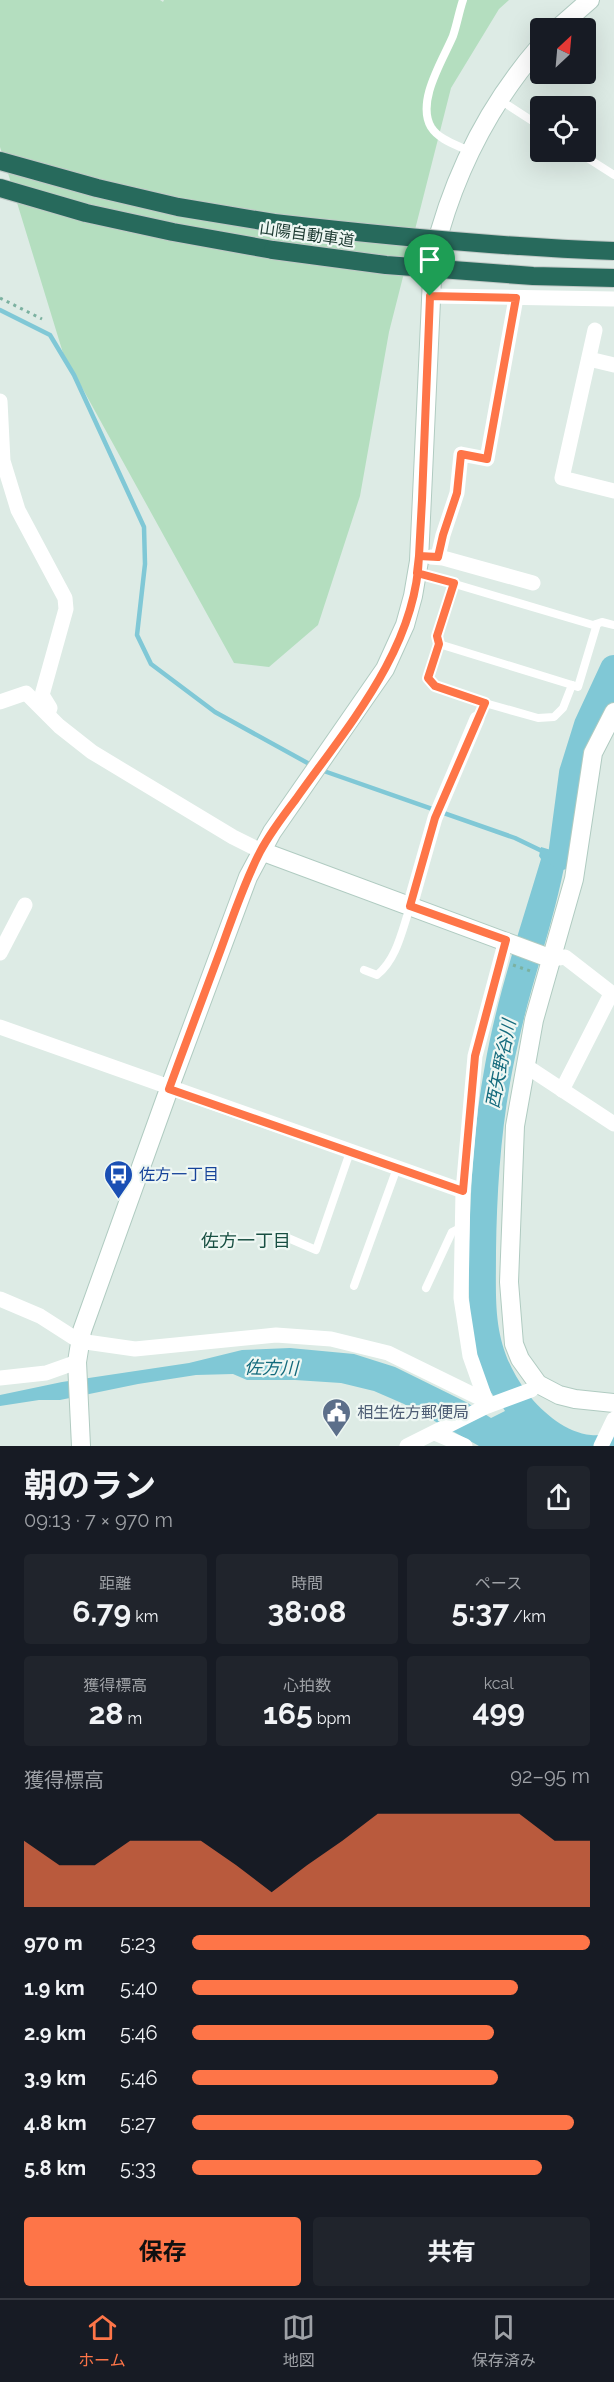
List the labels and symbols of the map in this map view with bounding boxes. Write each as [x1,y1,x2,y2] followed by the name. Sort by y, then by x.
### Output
[530,18,596,84] north arrow
[258,218,356,251] street label: 山陽自動車道
[404,234,455,296] pin
[482,1016,520,1110] water label: 西矢野谷川
[102,1158,134,1200] bus stop icon: 佐方一丁目
[139,1165,219,1184] place label: 佐方一丁目
[201,1230,291,1251] district label: 佐方一丁目
[244,1357,300,1379] water label: 佐方川
[320,1396,352,1438] public building icon: 相生佐方郵便局
[357,1403,469,1422] place label: 相生佐方郵便局

